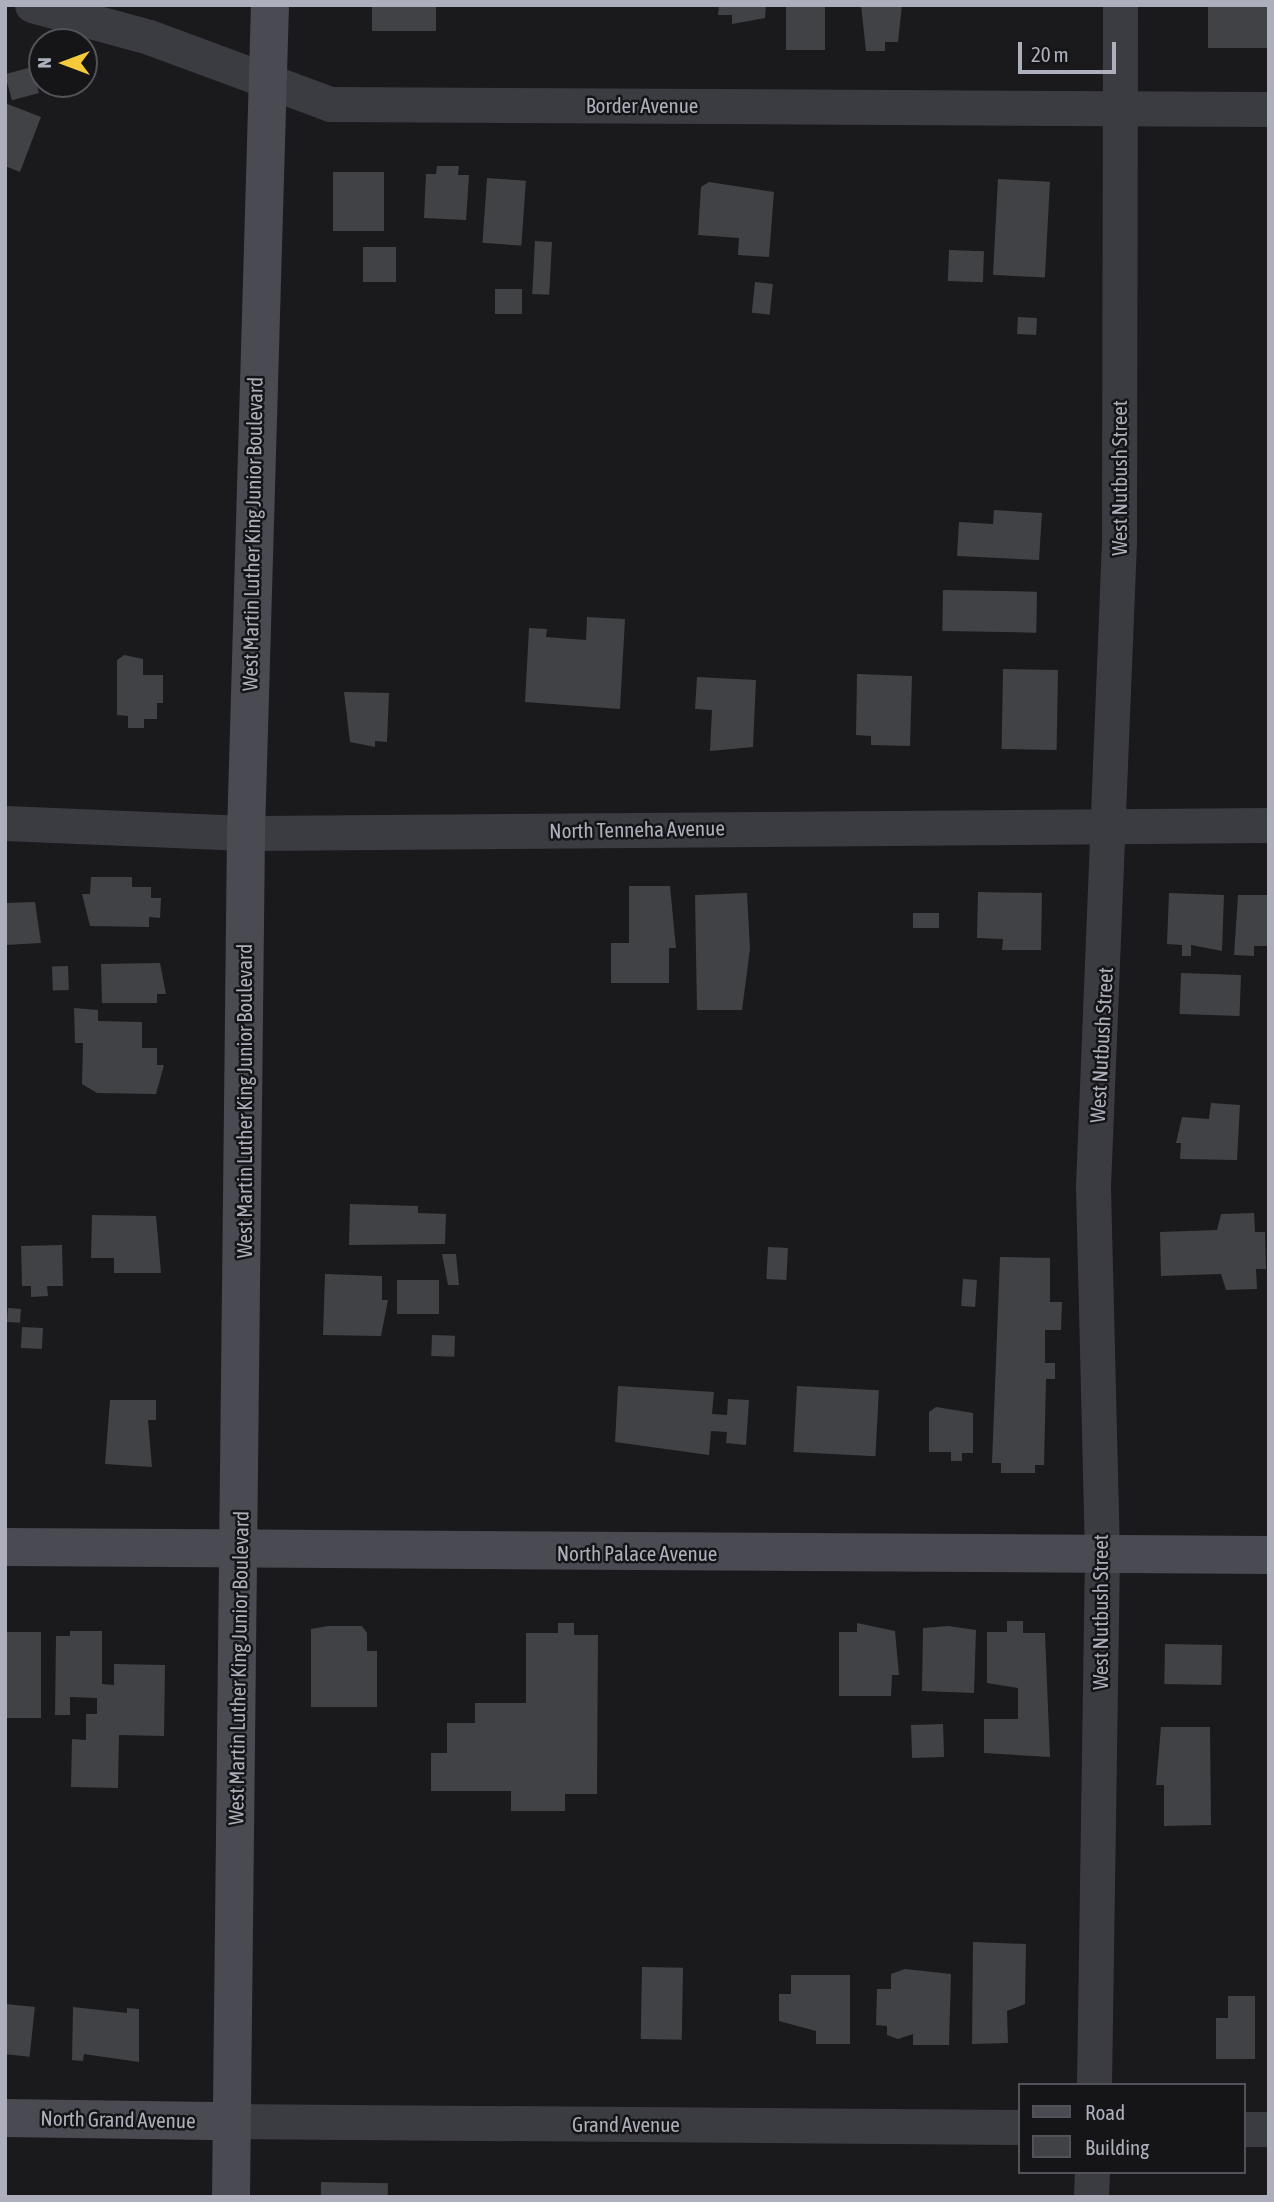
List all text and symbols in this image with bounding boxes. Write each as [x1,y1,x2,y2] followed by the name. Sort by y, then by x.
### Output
[28,28,98,98] north arrow
[1022,28,1120,72] scale bar
[1031,42,1069,66] text: 20 m
[33,57,55,69] text: N
[586,92,698,118] street label: Border Avenue
[237,377,267,691] street label: West Martin Luther King Junior Boulevard
[1106,400,1132,556] street label: West Nutbush Street
[549,815,725,843] street label: North Tenneha Avenue
[231,944,257,1258] street label: West Martin Luther King Junior Boulevard
[1084,967,1118,1123] street label: West Nutbush Street
[223,1511,253,1825] street label: West Martin Luther King Junior Boulevard
[1087,1534,1113,1690] street label: West Nutbush Street
[557,1540,717,1566] street label: North Palace Avenue
[1018,2083,1246,2174] legend
[1085,2100,1125,2124] text: Road
[40,2105,196,2133] street label: North Grand Avenue
[572,2111,680,2137] street label: Grand Avenue
[1085,2135,1149,2159] text: Building

